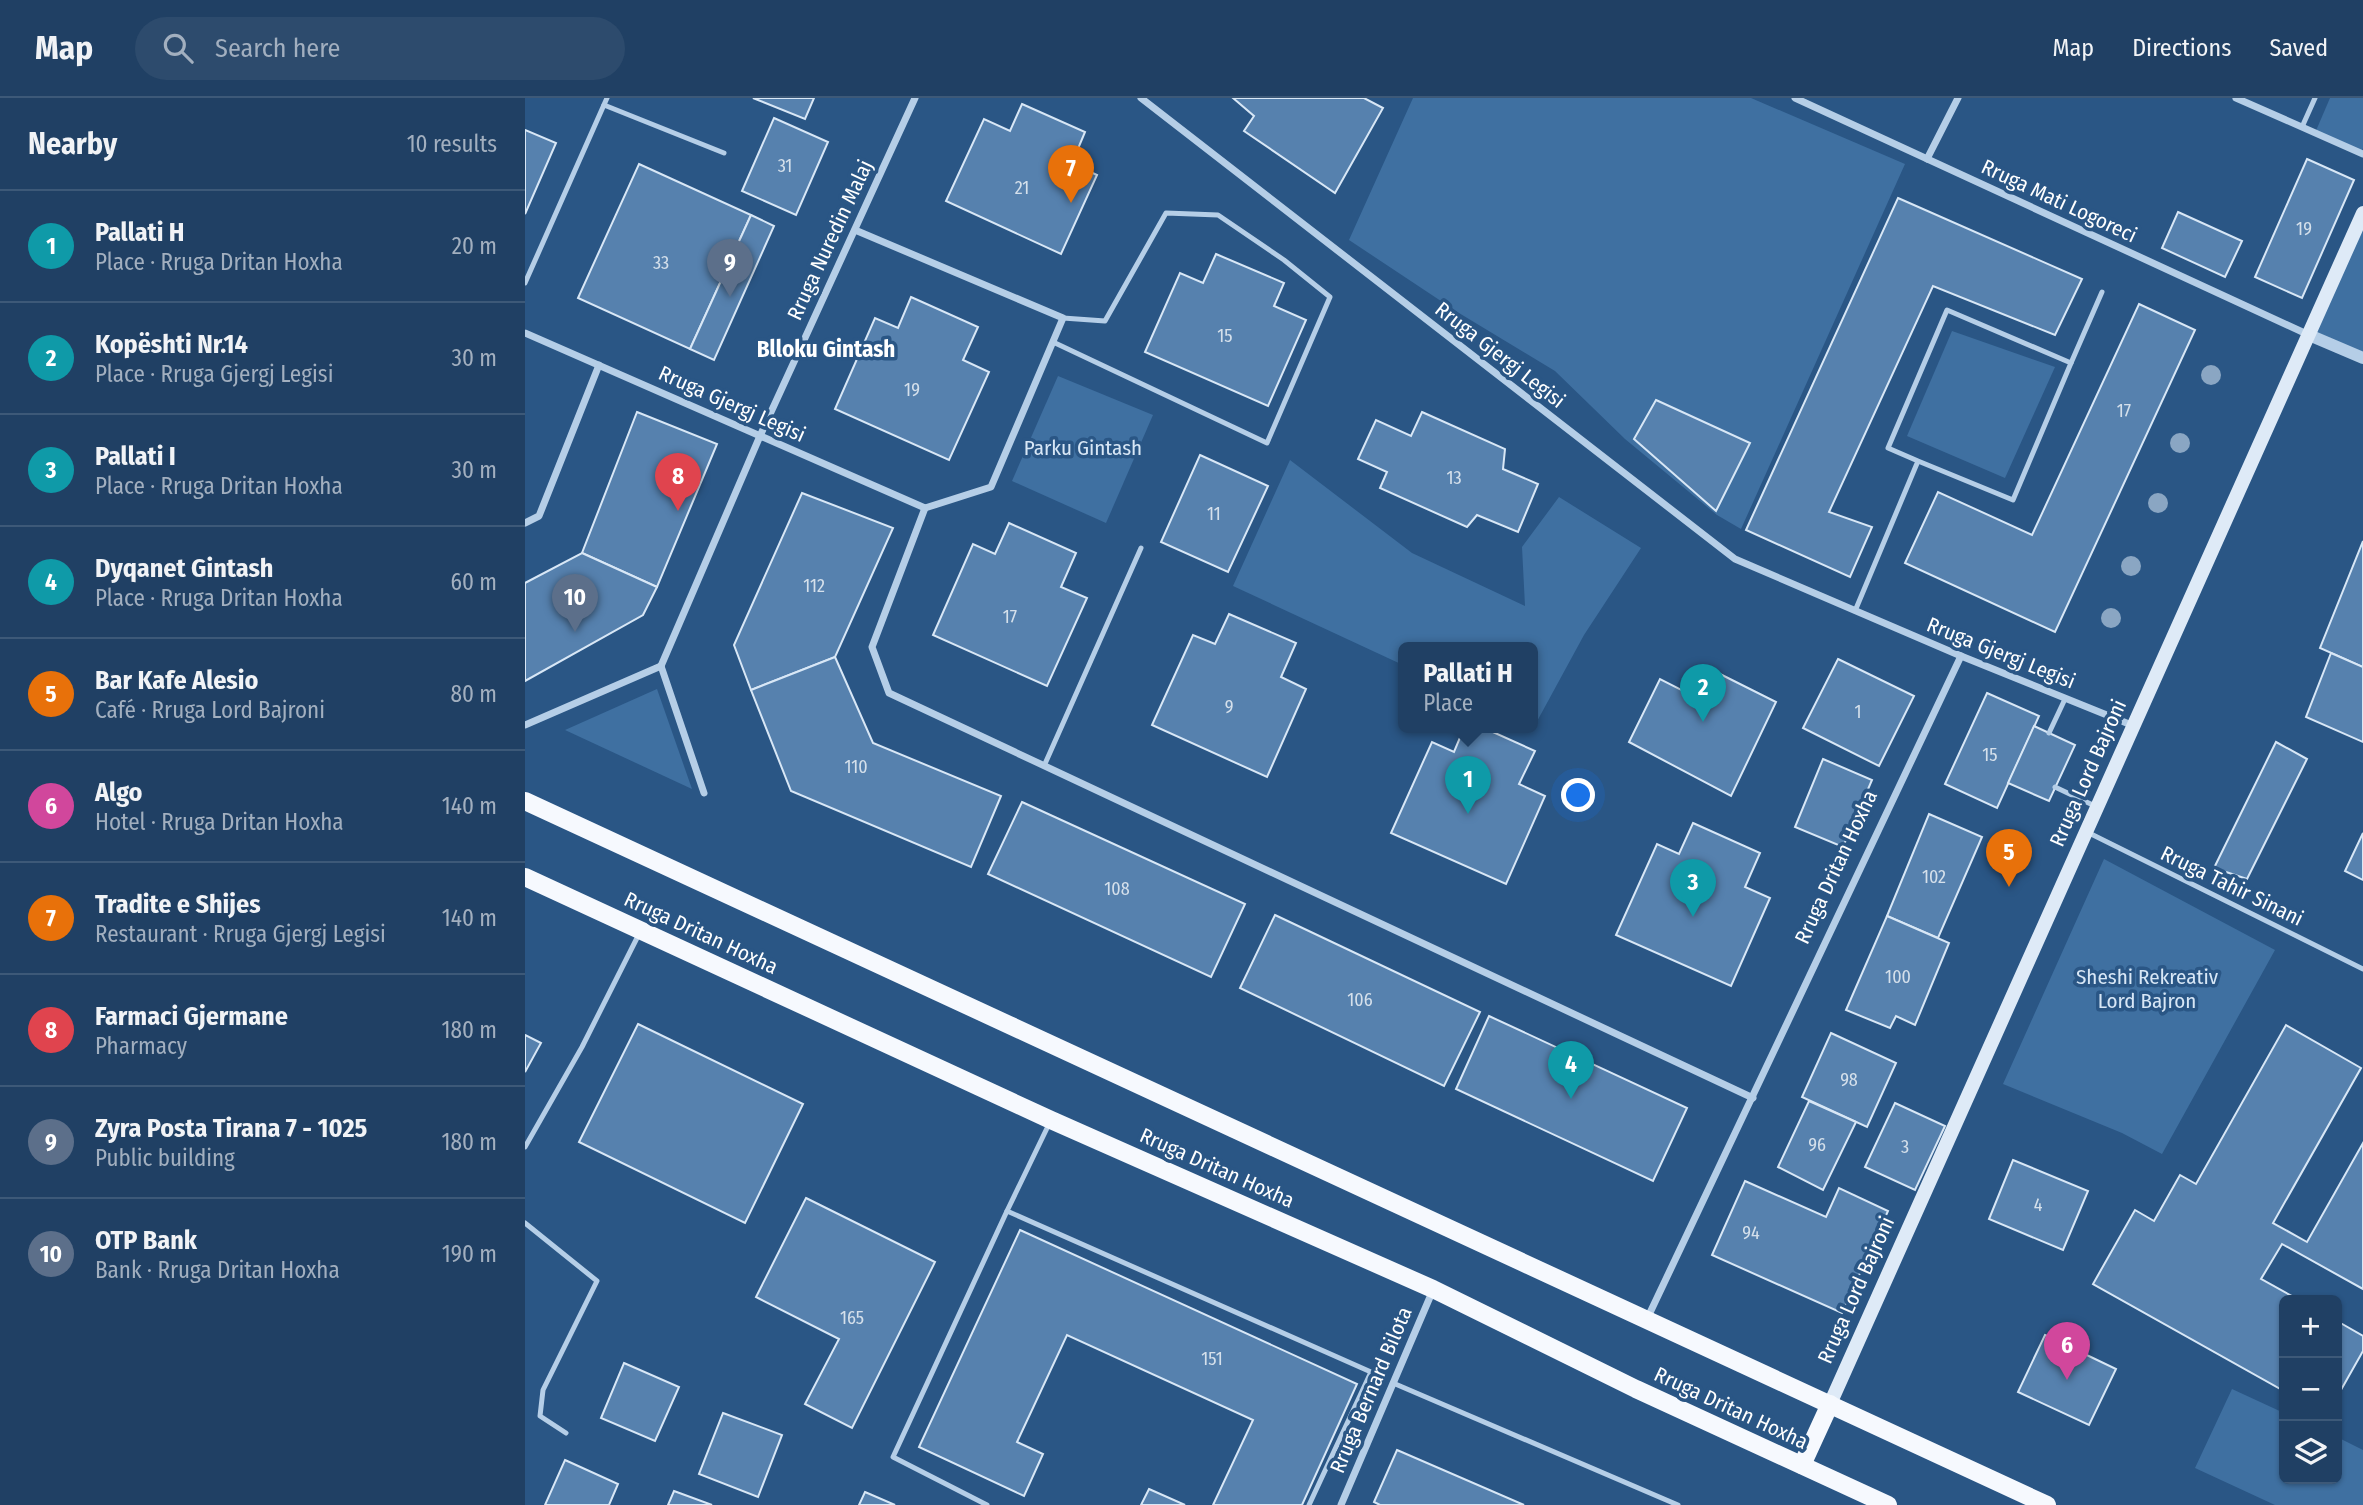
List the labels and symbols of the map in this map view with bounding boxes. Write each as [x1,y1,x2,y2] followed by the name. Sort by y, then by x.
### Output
[1048,145,1094,203] pin: 7
[1977,154,2141,248] street label: Rruga Mati Logoreci
[778,155,792,177] house number: 31
[782,156,878,324] street label: Rruga Nuredin Malaj
[1015,177,1029,199] house number: 21
[2296,218,2312,240] house number: 19
[707,239,753,297] pin: 9
[653,252,669,274] house number: 33
[1430,296,1570,414] street label: Rruga Gjergj Legisi
[1217,325,1233,347] house number: 15
[757,335,895,363] district label: Blloku Gintash
[655,360,809,448] street label: Rruga Gjergj Legisi
[904,379,920,401] house number: 19
[2117,400,2131,422] house number: 17
[1024,435,1142,461] park label: Parku Gintash
[655,453,701,511] pin: 8
[1446,467,1462,489] house number: 13
[1207,503,1221,525] house number: 11
[552,574,598,632] pin: 10
[803,575,825,597] house number: 112
[1003,606,1017,628] house number: 17
[1923,611,2079,695] street label: Rruga Gjergj Legisi
[1680,664,1726,722] pin: 2
[2044,695,2132,851] street label: Rruga Lord Bajroni
[1225,696,1233,718] house number: 9
[1854,701,1862,723] house number: 1
[1982,744,1998,766] house number: 15
[844,756,868,778] house number: 110
[1445,756,1491,814] pin: 1
[1561,778,1595,812] your location
[1789,786,1883,948] street label: Rruga Dritan Hoxha
[1986,829,2032,887] pin: 5
[2156,840,2308,932] street label: Rruga Tahir Sinani
[1670,859,1716,917] pin: 3
[1922,866,1946,888] house number: 102
[1104,878,1130,900] house number: 108
[620,886,782,980] street label: Rruga Dritan Hoxha
[2076,964,2219,1014] park label: Sheshi Rekreativ Lord Bajron
[1885,966,1911,988] house number: 100
[1347,989,1373,1011] house number: 106
[1548,1041,1594,1099] pin: 4
[1840,1069,1858,1091] house number: 98
[1136,1122,1298,1214] street label: Rruga Dritan Hoxha
[1808,1134,1826,1156] house number: 96
[1901,1136,1909,1158] house number: 3
[2034,1194,2043,1216] house number: 4
[1812,1212,1900,1368] street label: Rruga Lord Bajroni
[1742,1222,1760,1244] house number: 94
[1324,1303,1418,1477] street label: Rruga Bernard Bilota
[840,1307,864,1329] house number: 165
[2044,1322,2090,1380] pin: 6
[1201,1348,1223,1370] house number: 151
[1650,1361,1812,1455] street label: Rruga Dritan Hoxha

